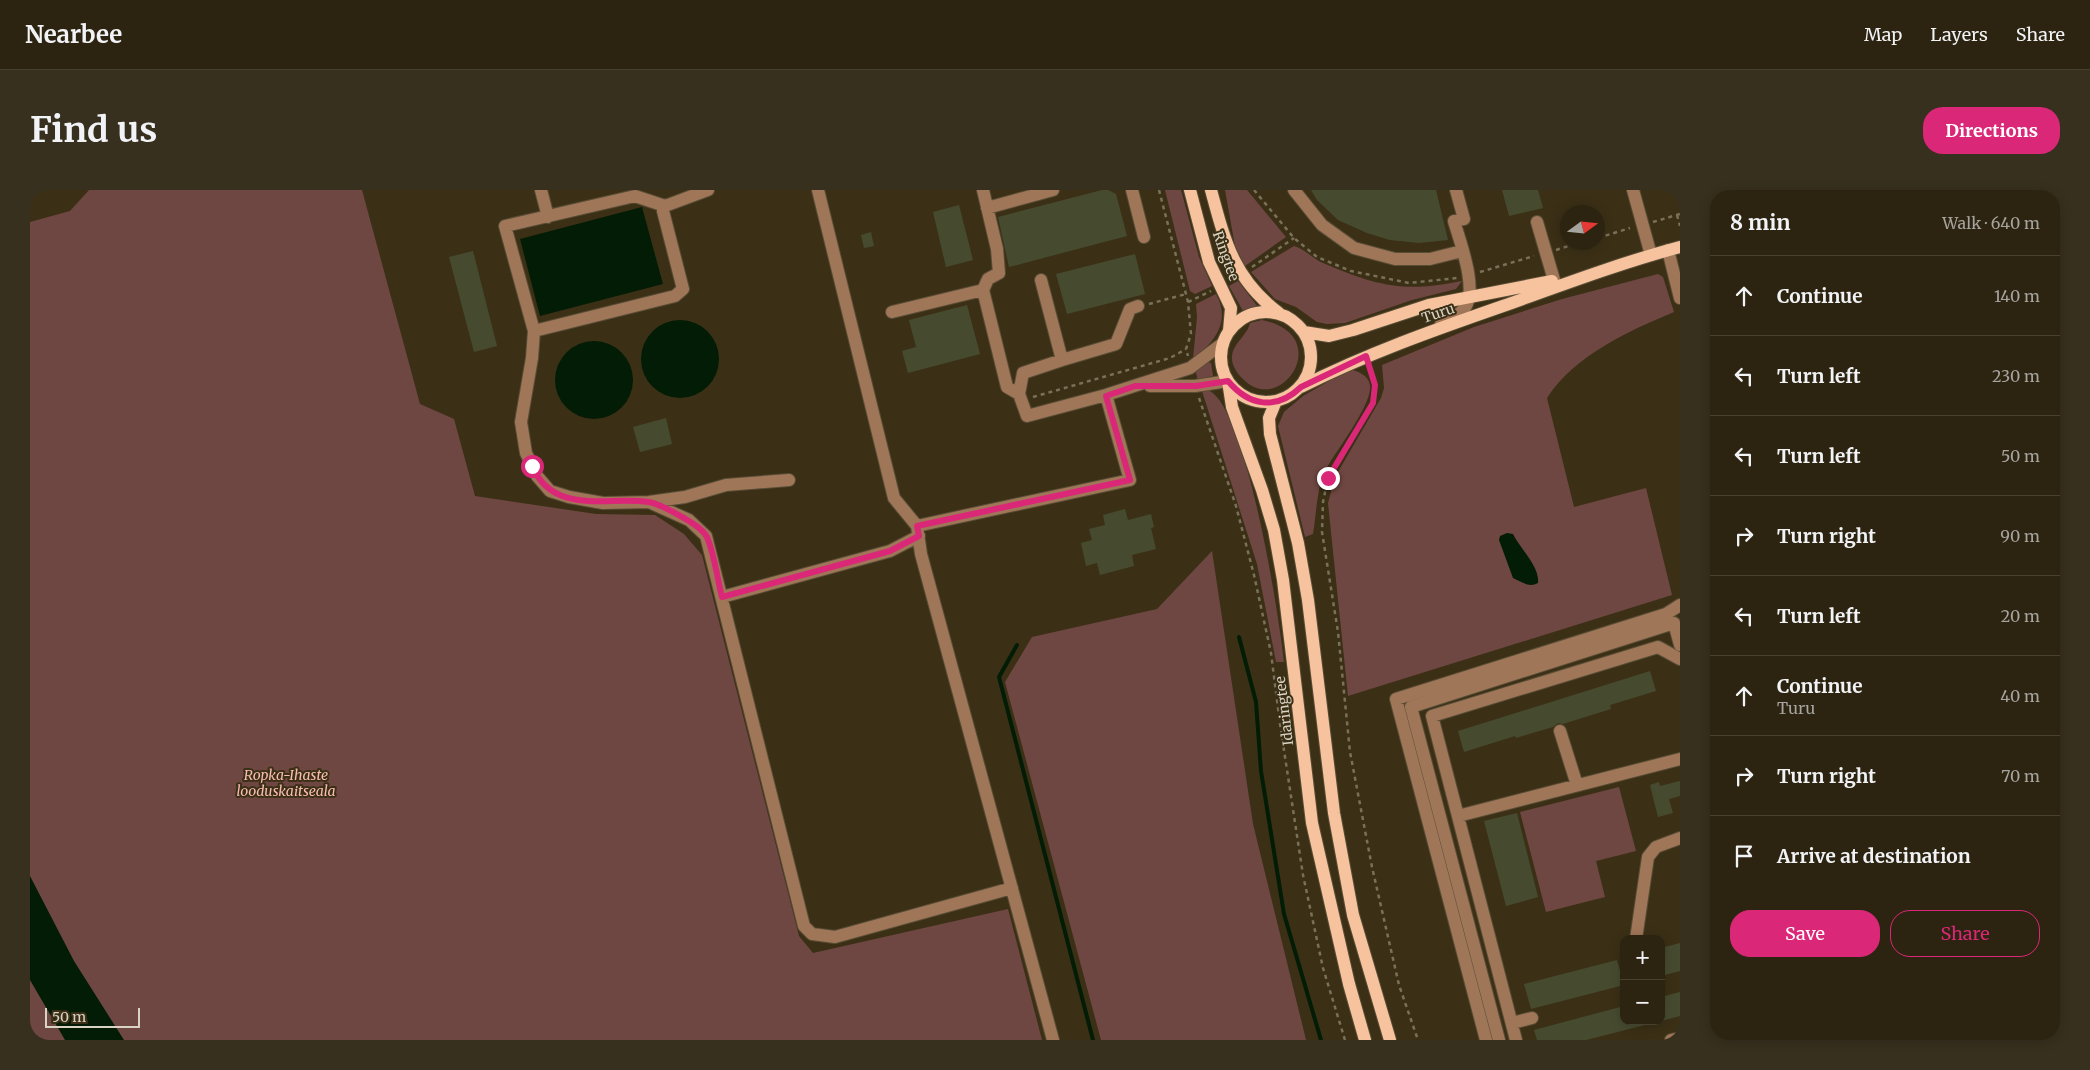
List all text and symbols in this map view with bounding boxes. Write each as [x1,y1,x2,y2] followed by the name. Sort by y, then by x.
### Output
[25,19,122,50] text: Nearbee
[1864,23,1902,46] text: Map
[1930,23,1988,46] text: Layers
[2016,23,2065,46] text: Share
[1923,107,2060,154] button: Directions
[30,108,157,152] text: Find us
[1560,205,1605,250] north arrow
[1730,209,1791,236] text: 8 min
[1942,213,2040,233] text: Walk · 640 m
[1209,228,1243,284] street label: Ringtee
[1730,282,1758,310] icon: ahead
[1777,284,1863,308] text: Continue
[1994,286,2040,306] text: 140 m
[1419,299,1457,327] street label: Turu
[1730,362,1758,390] icon: left
[1777,364,1861,388] text: Turn left
[1992,366,2040,386] text: 230 m
[1730,442,1758,470] icon: left
[1777,444,1861,468] text: Turn left
[2001,446,2040,466] text: 50 m
[521,455,544,478] route start
[1317,467,1340,490] route end
[1730,522,1758,550] icon: right
[1777,524,1876,548] text: Turn right
[2000,526,2040,546] text: 90 m
[1730,602,1758,630] icon: left
[1777,604,1861,628] text: Turn left
[2001,606,2040,626] text: 20 m
[1777,674,1863,698] text: Continue
[1271,675,1297,747] street label: Idaringtee
[1730,682,1758,710] icon: ahead
[2000,686,2040,706] text: 40 m
[1777,698,1815,718] text: Turu
[1730,762,1758,790] icon: right
[1777,764,1876,788] text: Turn right
[236,766,336,800] park label: Ropka-Ihaste looduskaitseala
[2001,766,2040,786] text: 70 m
[1730,842,1758,870] icon: arrive
[1777,844,1971,868] text: Arrive at destination
[1730,910,1880,957] button: Save
[1890,910,2040,957] button: Share
[1620,935,1665,1025] map controls
[1620,935,1665,980] button: +
[1620,980,1665,1025] button: −
[45,1005,140,1028] scale bar
[52,1008,86,1026] text: 50 m

